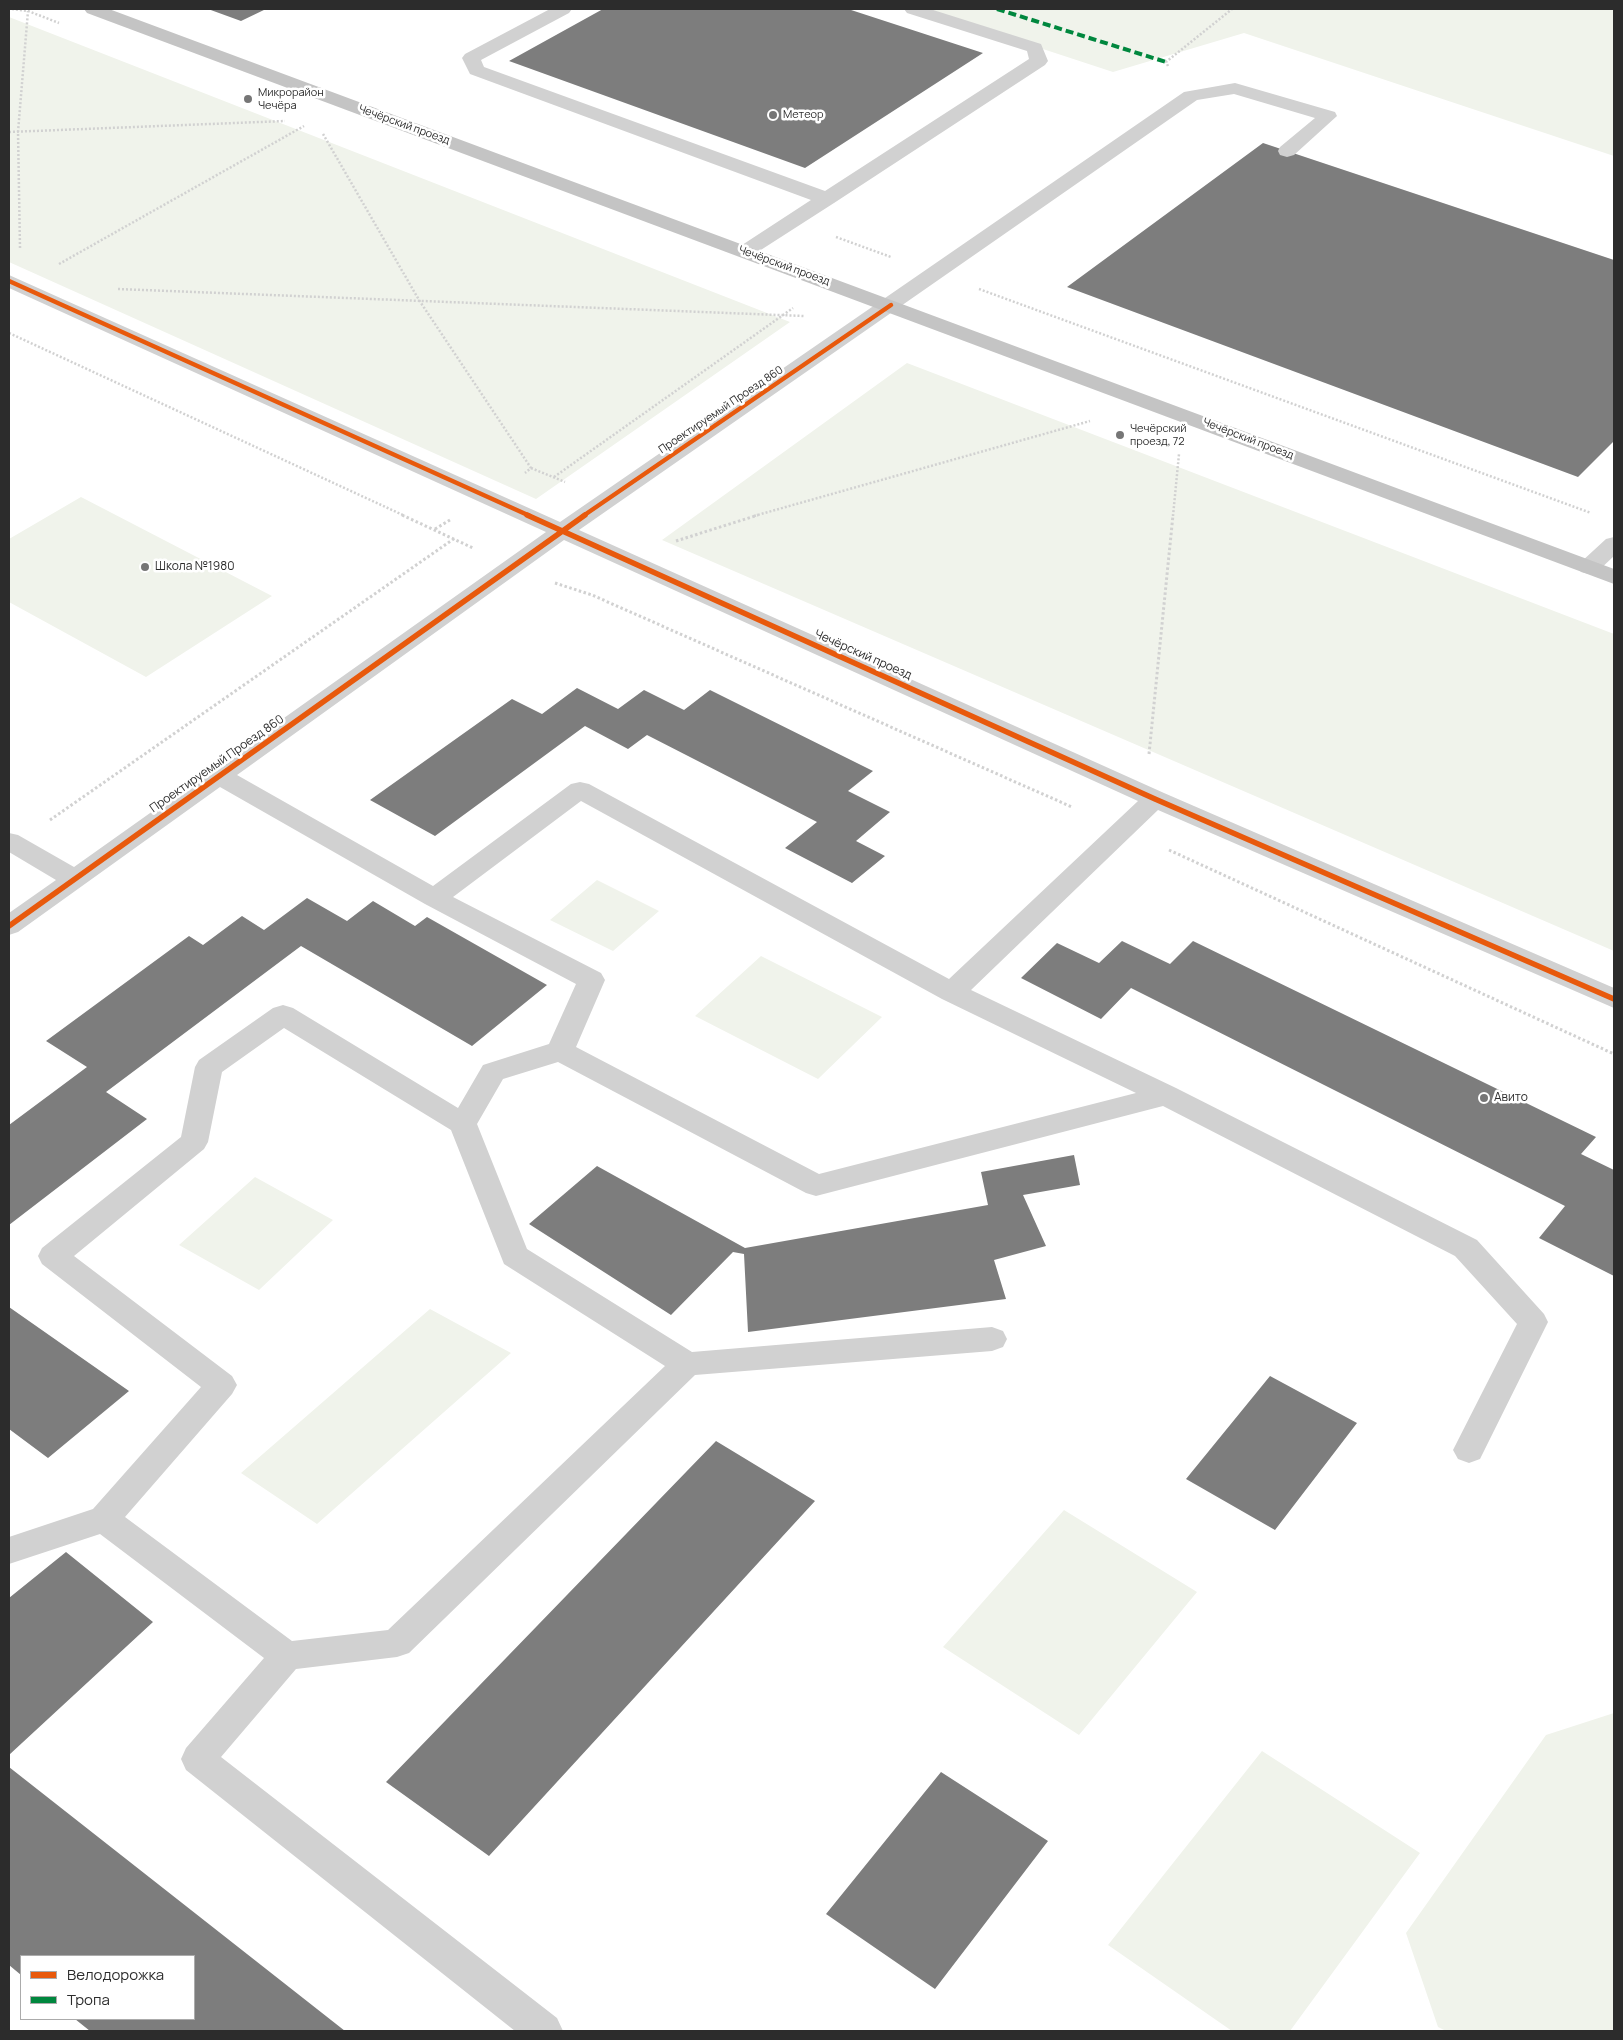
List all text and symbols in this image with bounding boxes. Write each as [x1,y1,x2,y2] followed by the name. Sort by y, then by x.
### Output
[258,86,324,112] place label: Микрорайон Чечёра
[242,93,254,105] marker: Микрорайон Чечёра
[356,102,452,148] street label: Чечёрский проезд
[783,108,824,122] place label: Метеор
[767,109,779,121] marker: Метеор
[736,243,832,289] street label: Чечёрский проезд
[656,363,786,457] street label: Проектируемый Проезд 860
[1201,416,1295,462] street label: Чечёрский проезд
[1130,422,1187,448] place label: Чечёрский проезд, 72
[1114,429,1126,441] marker: Чечёрский проезд, 72
[155,560,234,574] place label: Школа №1980
[139,561,151,573] marker: Школа №1980
[812,627,914,683] street label: Чечёрский проезд
[147,712,287,816] street label: Проектируемый Проезд 860
[1494,1091,1528,1105] place label: Авито
[1478,1092,1490,1104] marker: Авито
[20,1955,195,2020] legend
[67,1964,164,1985] text: Велодорожка
[67,1989,110,2010] text: Тропа

